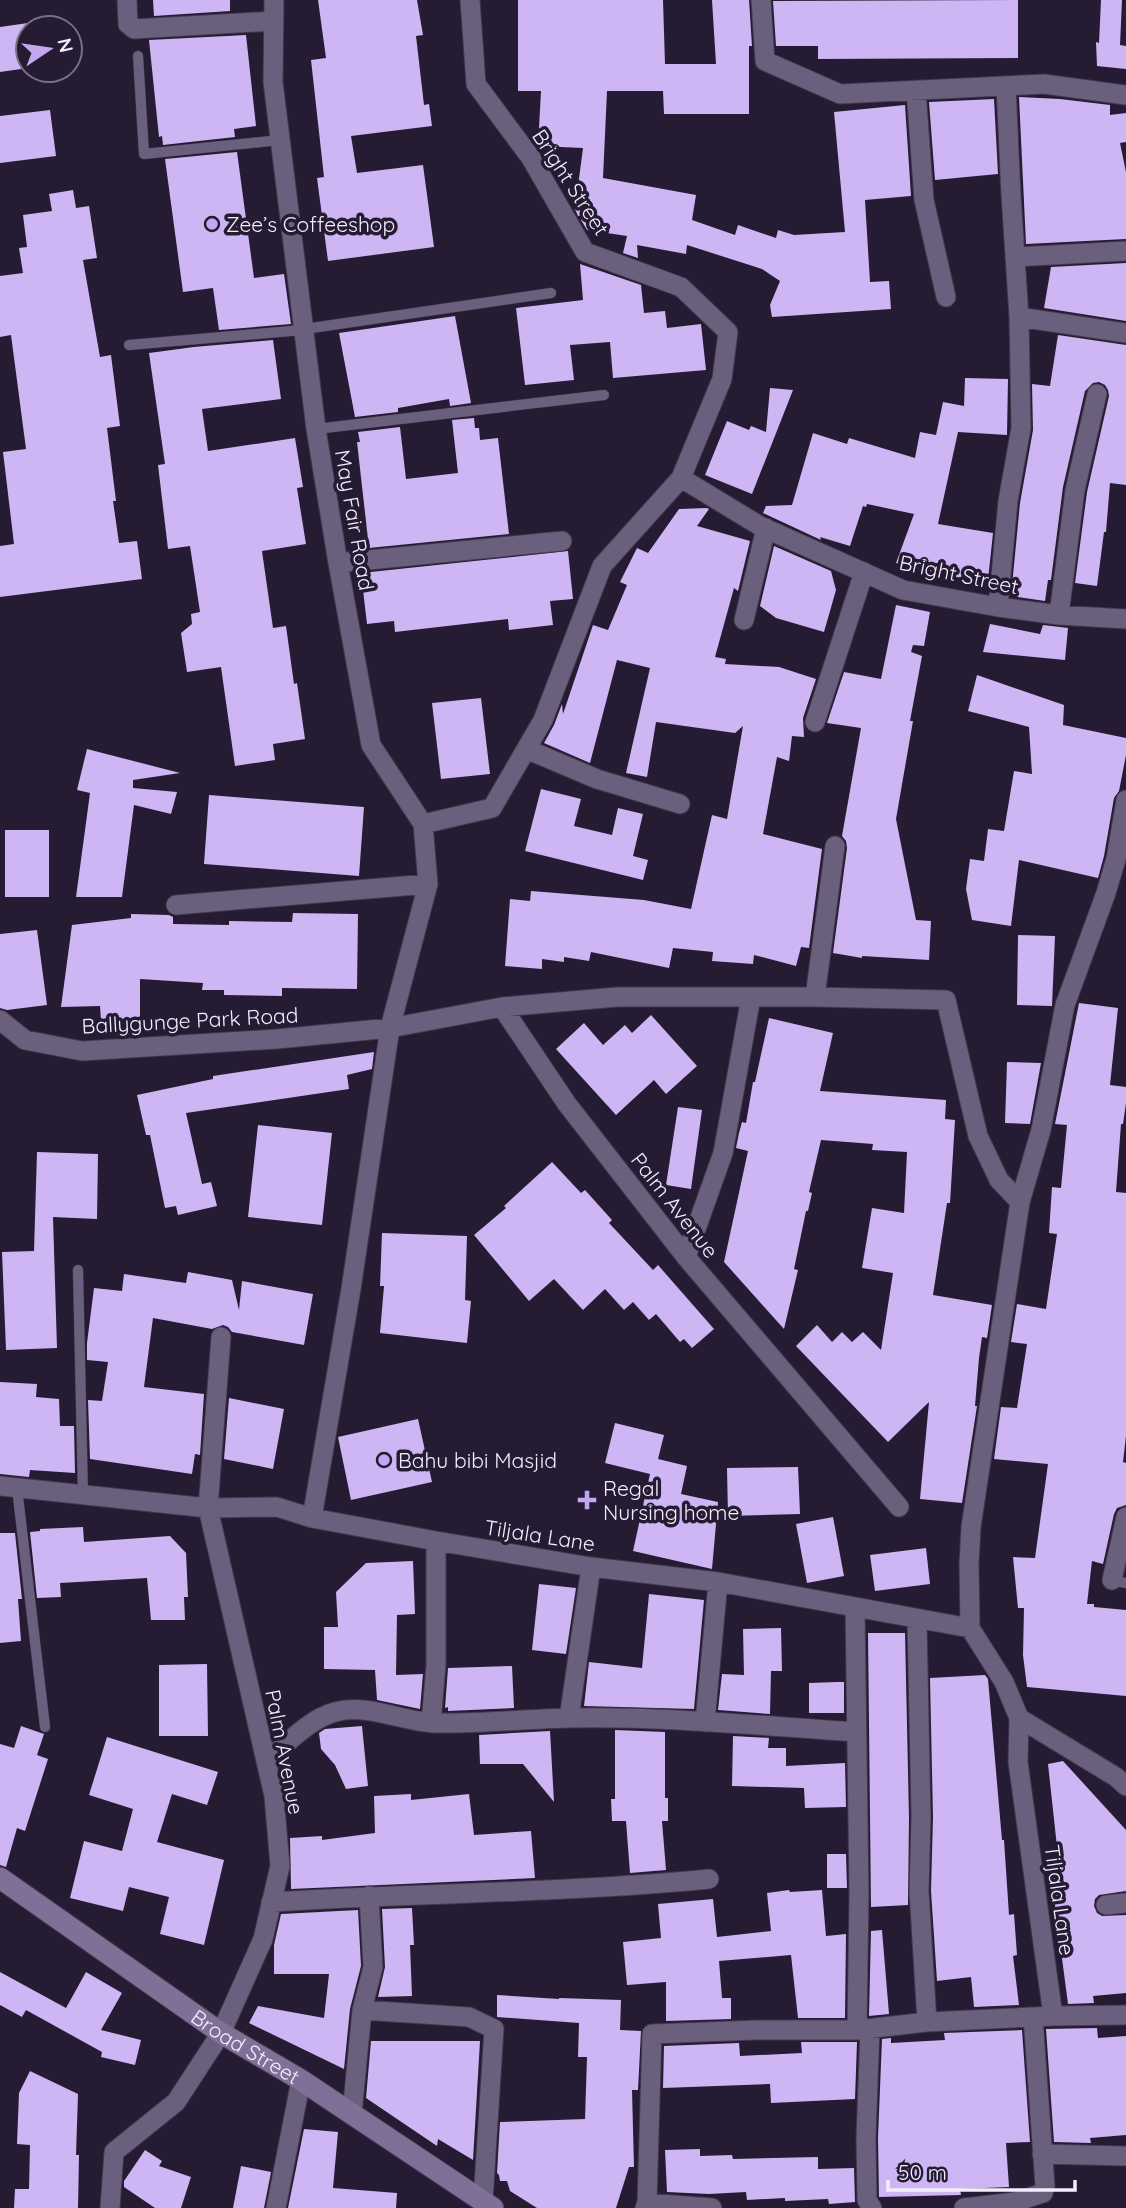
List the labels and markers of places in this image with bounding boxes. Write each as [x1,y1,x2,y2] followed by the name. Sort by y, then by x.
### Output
[226,211,395,237] place label: Zee’s Coffeeshop
[204,216,220,232] marker: Zee’s Coffeeshop
[398,1447,557,1473] place label: Bahu bibi Masjid
[376,1452,392,1468] marker: Bahu bibi Masjid
[603,1475,739,1525] place label: Regal Nursing home
[577,1490,597,1510] marker: Regal Nursing home

